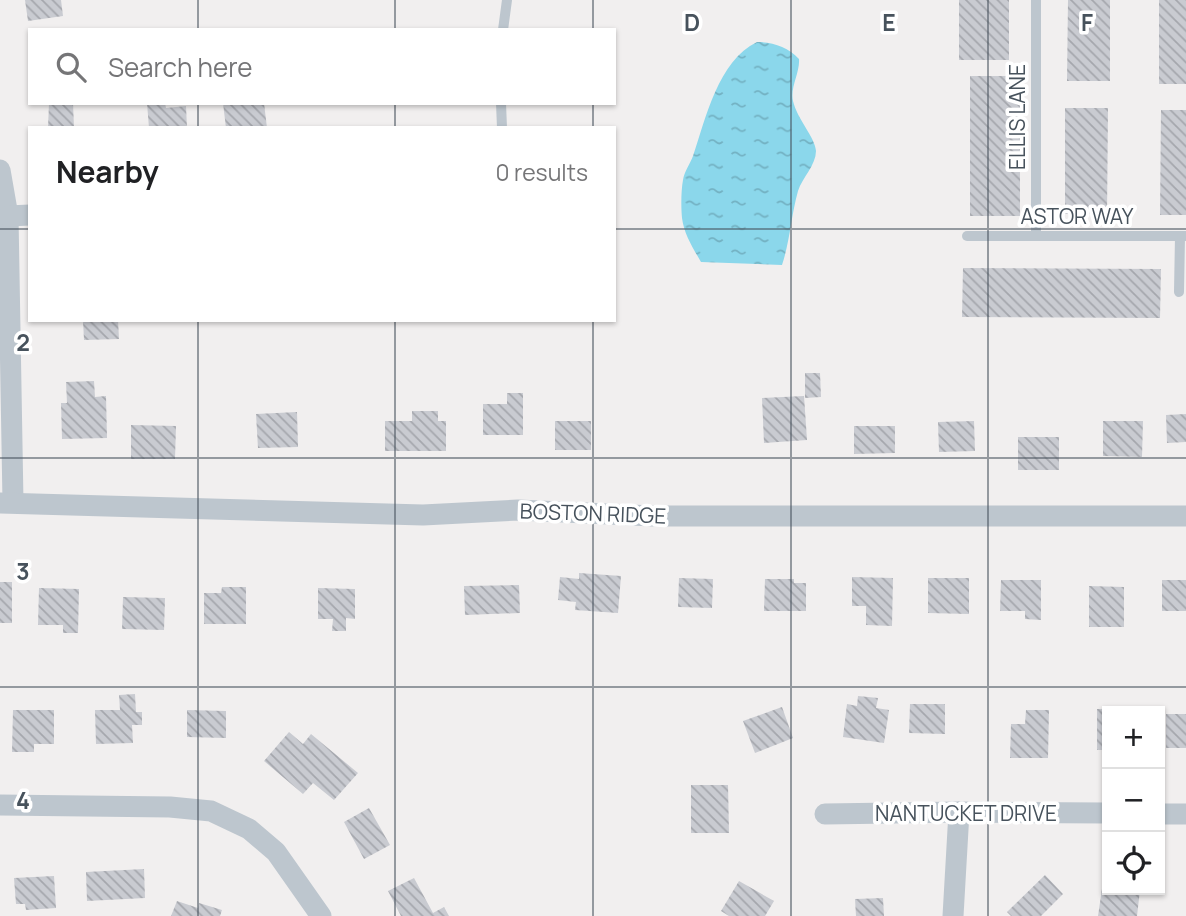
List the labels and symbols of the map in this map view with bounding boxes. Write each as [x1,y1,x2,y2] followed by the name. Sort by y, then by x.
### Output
[684,6,700,38] text: D
[882,6,896,38] text: E
[1081,6,1093,38] text: F
[1003,64,1031,170] street label: ELLIS LANE
[1021,202,1134,230] street label: ASTOR WAY
[16,326,30,358] text: 2
[519,496,667,530] street label: BOSTON RIDGE
[16,555,30,587] text: 3
[16,784,30,816] text: 4
[875,799,1057,827] street label: NANTUCKET DRIVE

